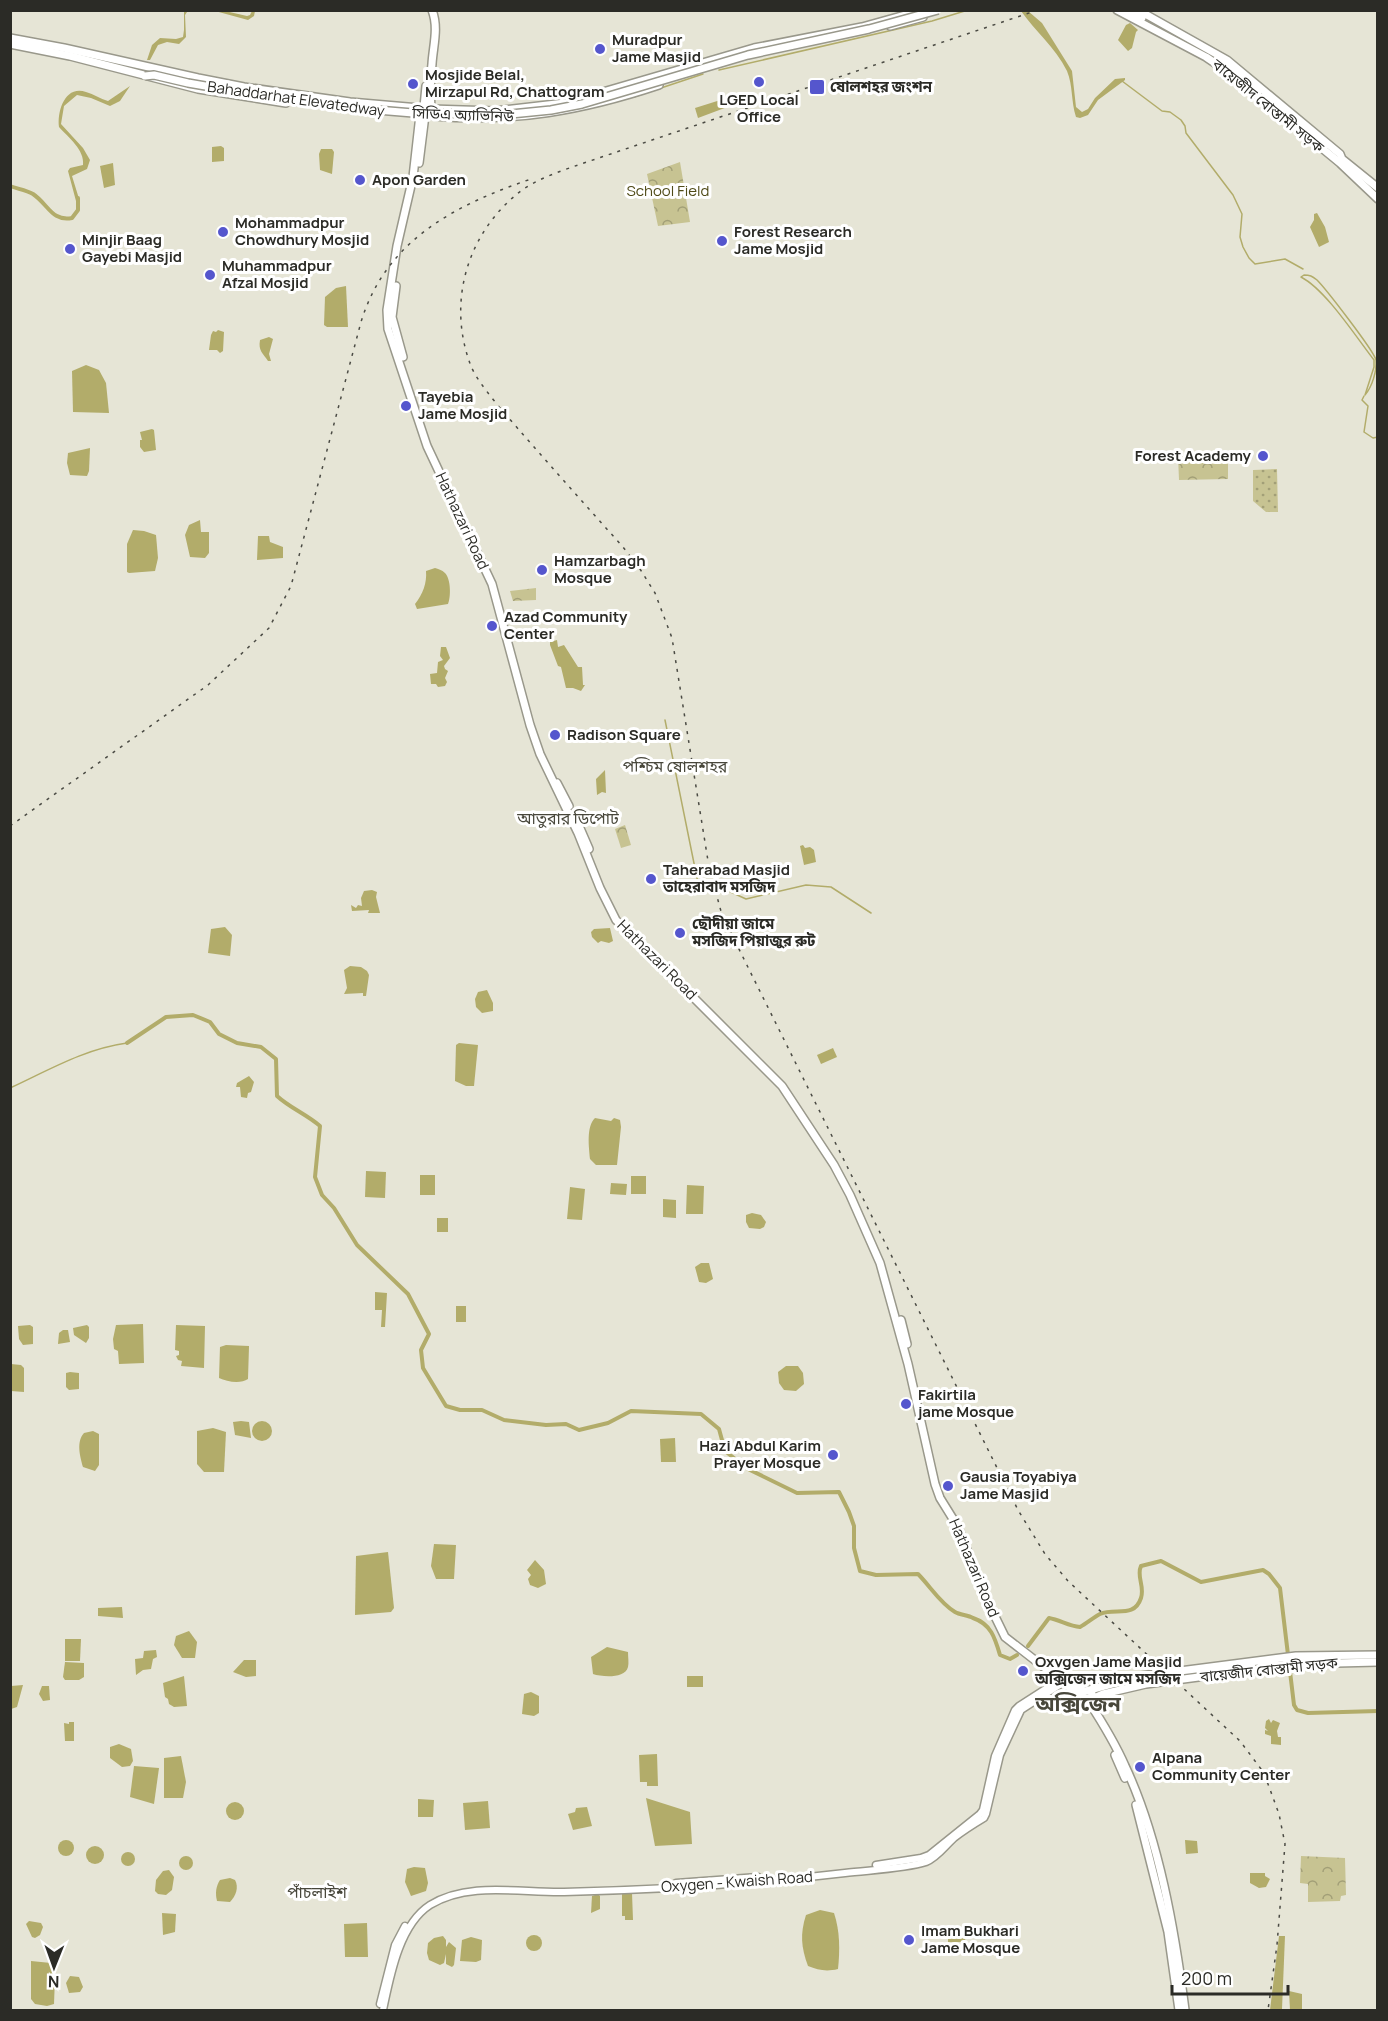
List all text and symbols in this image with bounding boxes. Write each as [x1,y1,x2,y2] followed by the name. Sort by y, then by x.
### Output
[612,29,701,67] place label: Muradpur Jame Masjid
[593,42,607,56] marker: Muradpur Jame Masjid
[1207,53,1329,158] street label: বায়েজীদ বোস্তামী সড়ক
[425,64,604,102] place label: Mosjide Belal, Mirzapul Rd, Chattogram
[752,75,766,89] marker: LGED Local Office
[206,76,386,121] street label: Bahaddarhat Elevatedway
[830,76,933,97] place label: ষোলশহর জংশন
[406,77,420,91] marker: Mosjide Belal, Mirzapul Rd, Chattogram
[808,78,826,96] marker: ষোলশহর জংশন
[719,89,799,127] place label: LGED Local Office
[411,102,514,127] street label: সিডিএ অ্যাভিনিউ
[372,169,466,190] place label: Apon Garden
[353,173,367,187] marker: Apon Garden
[627,180,709,201] park label: School Field
[235,212,369,250] place label: Mohammadpur Chowdhury Mosjid
[734,221,852,259] place label: Forest Research Jame Mosjid
[216,225,230,239] marker: Mohammadpur Chowdhury Mosjid
[82,229,182,267] place label: Minjir Baag Gayebi Masjid
[715,234,729,248] marker: Forest Research Jame Mosjid
[63,242,77,256] marker: Minjir Baag Gayebi Masjid
[222,255,332,293] place label: Muhammadpur Afzal Mosjid
[203,268,217,282] marker: Muhammadpur Afzal Mosjid
[418,386,507,424] place label: Tayebia Jame Mosjid
[399,399,413,413] marker: Tayebia Jame Mosjid
[1135,445,1252,466] place label: Forest Academy
[1256,449,1270,463] marker: Forest Academy
[431,469,494,573] street label: Hathazari Road
[554,550,646,588] place label: Hamzarbagh Mosque
[535,563,549,577] marker: Hamzarbagh Mosque
[504,606,628,644] place label: Azad Community Center
[485,619,499,633] marker: Azad Community Center
[567,724,681,745] place label: Radison Square
[548,728,562,742] marker: Radison Square
[623,755,728,777] district label: পশ্চিম ষোলশহর
[516,807,619,829] district label: আতুরার ডিপোট
[662,859,790,897] place label: Taherabad Masjid তাহেরাবাদ মসজিদ
[644,872,658,886] marker: Taherabad Masjid তাহেরাবাদ মসজিদ
[691,913,816,951] place label: ছৌদীয়া জামে মসজিদ পিয়াজুর রুট
[613,915,702,1004] street label: Hathazari Road
[673,926,687,940] marker: ছৌদীয়া জামে মসজিদ পিয়াজুর রুট
[917,1384,1014,1422] place label: Fakirtila jame Mosque
[899,1397,913,1411] marker: Fakirtila jame Mosque
[699,1435,821,1473] place label: Hazi Abdul Karim Prayer Mosque
[826,1448,840,1462] marker: Hazi Abdul Karim Prayer Mosque
[960,1466,1077,1504] place label: Gausia Toyabiya Jame Masjid
[941,1479,955,1493] marker: Gausia Toyabiya Jame Masjid
[944,1515,1005,1620] street label: Hathazari Road
[1034,1651,1182,1689] place label: Oxygen Jame Masjid অক্সিজেন জামে মসজিদ
[1198,1652,1340,1687] street label: বায়েজীদ বোস্তামী সড়ক
[1016,1664,1030,1678] marker: Oxygen Jame Masjid অক্সিজেন জামে মসজিদ
[1034,1689,1122,1717] district label: অক্সিজেন
[1152,1747,1290,1785] place label: Alpana Community Center
[1133,1760,1147,1774] marker: Alpana Community Center
[660,1866,813,1897] street label: Oxygen - Kwaish Road
[287,1881,348,1903] district label: পাঁচলাইশ
[921,1920,1020,1958] place label: Imam Bukhari Jame Mosque
[902,1933,916,1947] marker: Imam Bukhari Jame Mosque
[24,1937,84,1997] north arrow
[1172,1958,1288,1996] scale bar
[1181,1966,1232,1990] text: 200 m
[48,1971,60,1993] text: N

